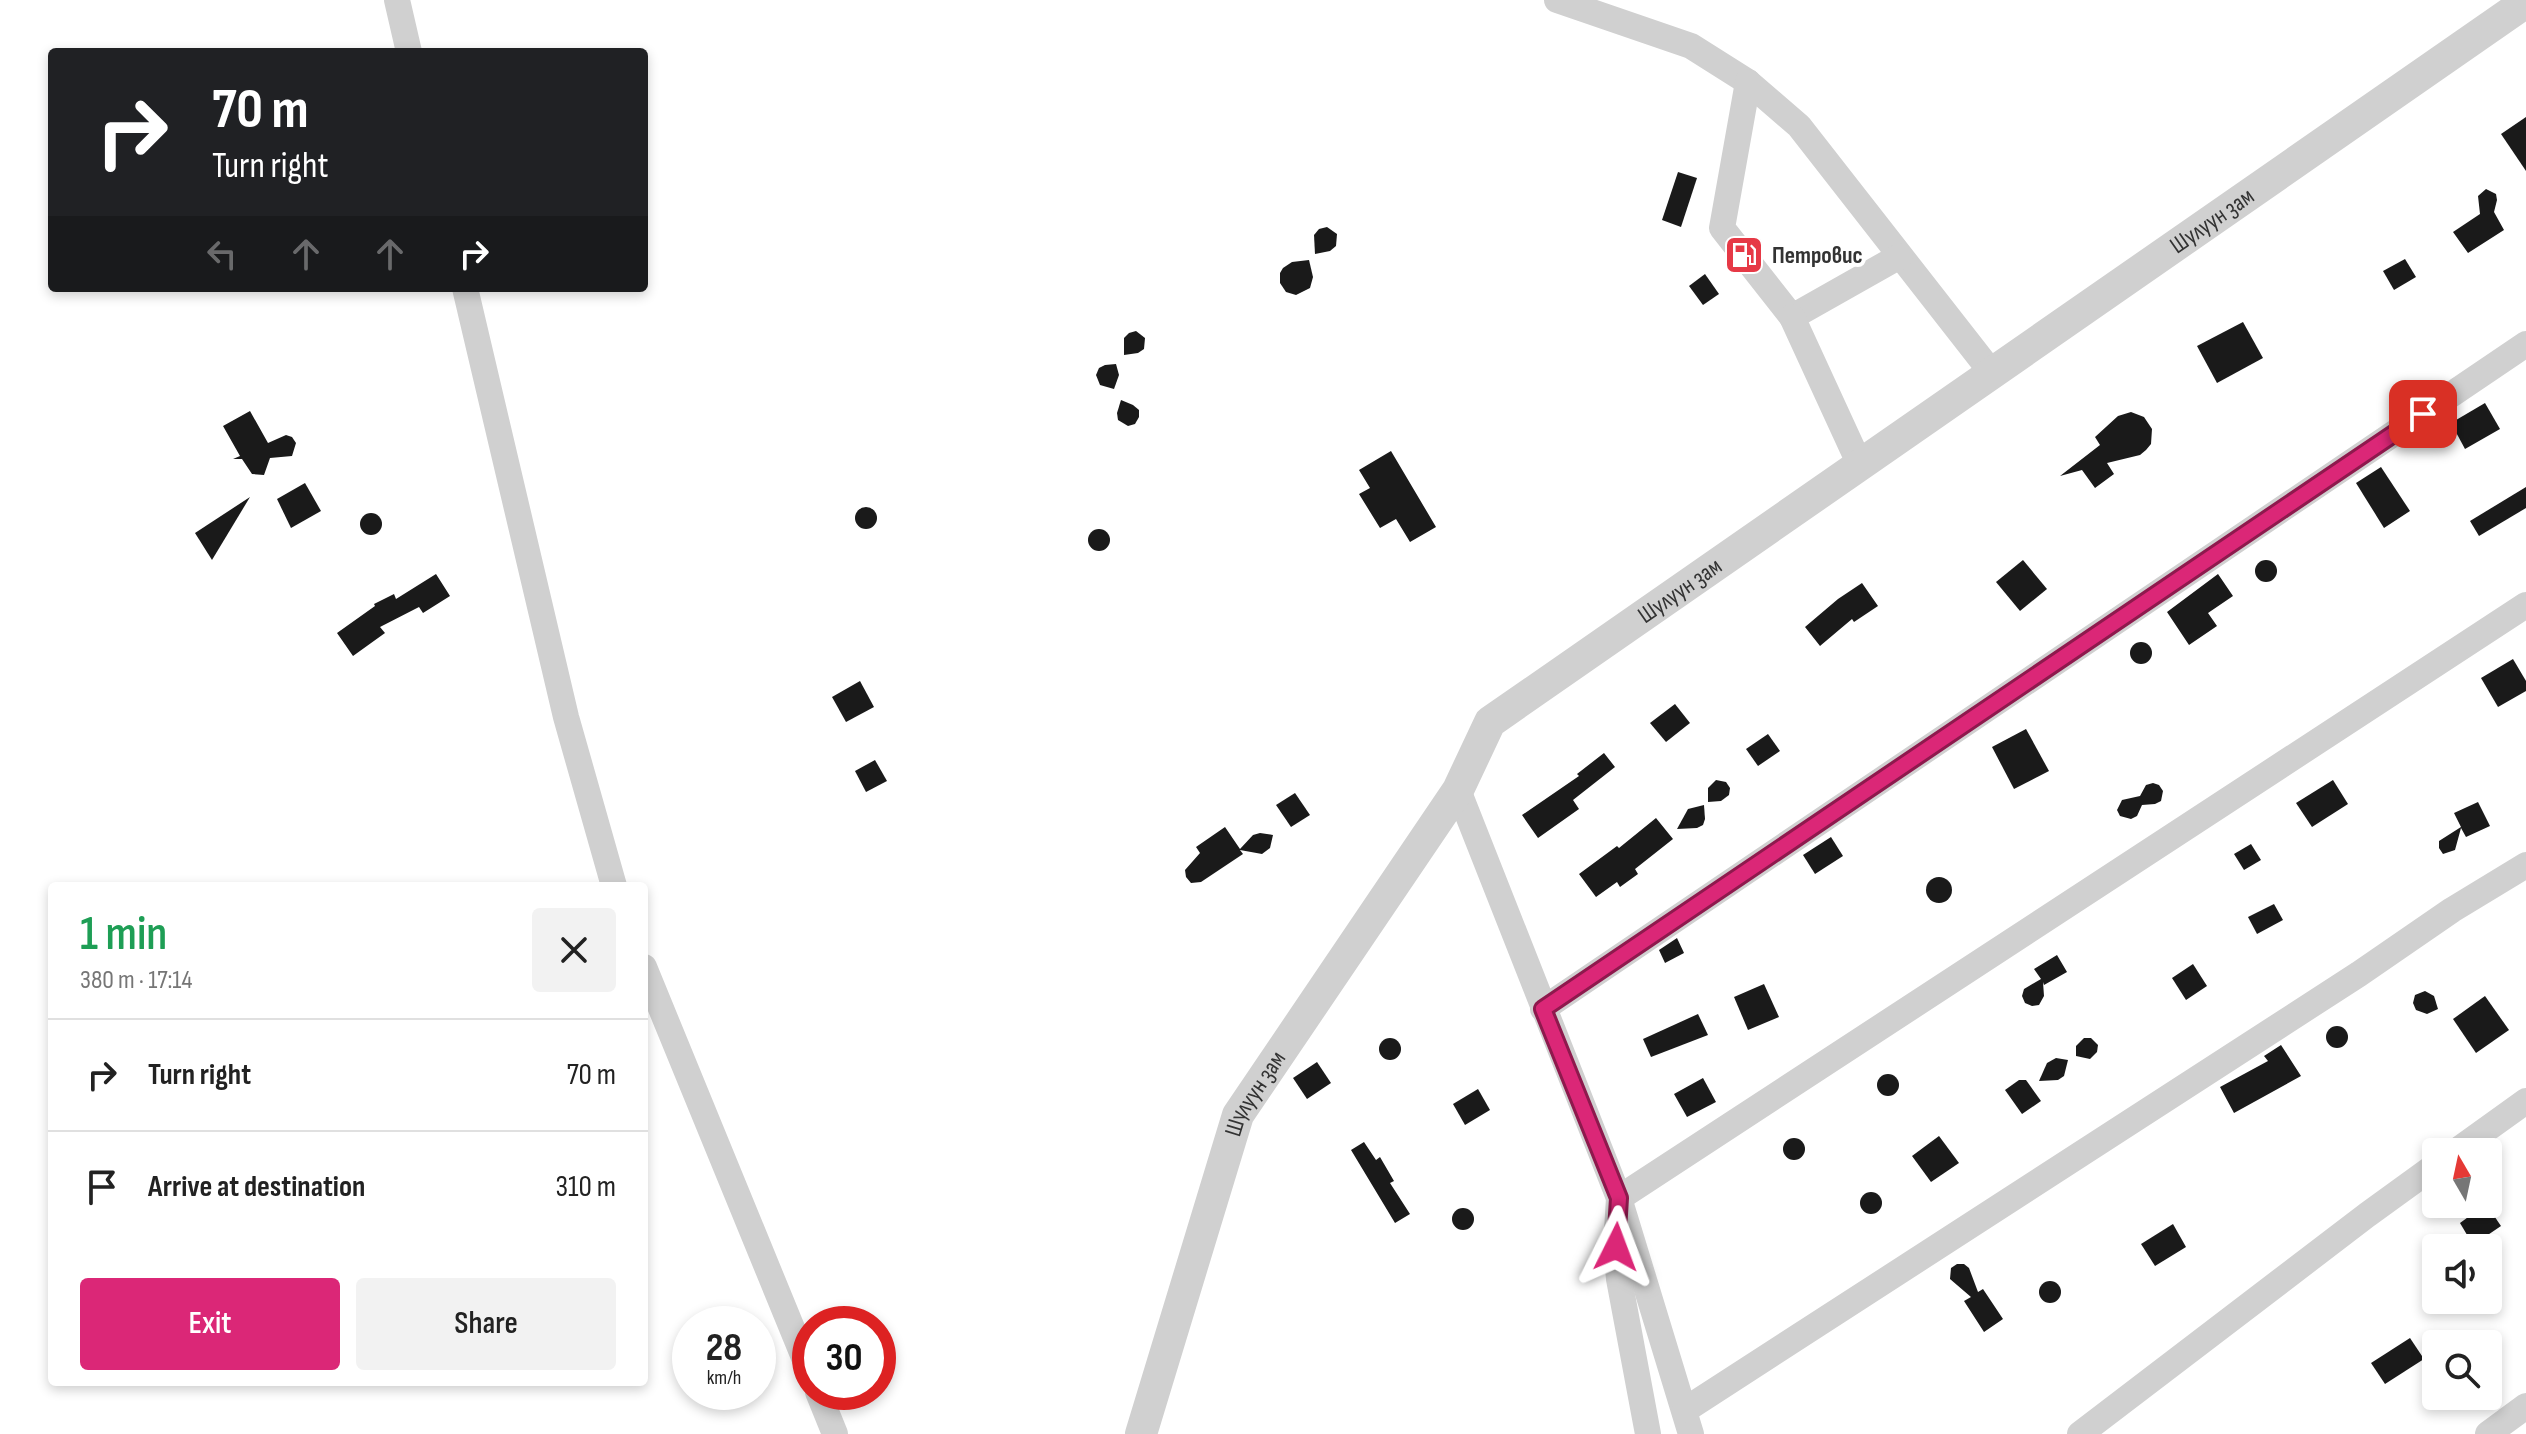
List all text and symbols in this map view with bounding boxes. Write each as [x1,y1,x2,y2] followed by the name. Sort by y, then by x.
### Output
[212,77,309,144] text: 70 m
[80,80,184,184] icon: right
[212,145,329,188] text: Turn right
[2164,181,2259,260] street label: Шулуун зам
[200,232,244,276] icon: left
[284,232,328,276] icon: ahead
[368,232,412,276] icon: ahead
[452,232,496,276] icon: right
[1723,234,1765,276] fuel station icon: Петровис
[1772,241,1863,270] place label: Петровис
[2389,380,2457,448] pin
[2401,392,2445,436] icon: arrive
[1632,551,1727,629] street label: Шулуун зам
[80,906,167,963] text: 1 min
[532,908,616,992] button: close
[80,965,192,996] text: 380 m · 17:14
[1218,1045,1292,1140] street label: Шулуун зам
[80,1053,124,1097] icon: right
[148,1057,251,1093] text: Turn right
[567,1057,616,1093] text: 70 m
[2422,1138,2502,1218] north arrow
[2422,1138,2502,1410] map controls
[80,1165,124,1209] icon: arrive
[148,1169,365,1205] text: Arrive at destination
[556,1169,616,1205] text: 310 m
[1574,1205,1658,1289] position arrow
[2422,1234,2502,1314] button: sound
[80,1278,340,1370] button: Exit
[356,1278,616,1370] button: Share
[792,1306,896,1410] speed limit sign: 30
[706,1324,742,1372] text: 28
[2422,1330,2502,1410] button: search
[707,1366,741,1390] text: km/h

